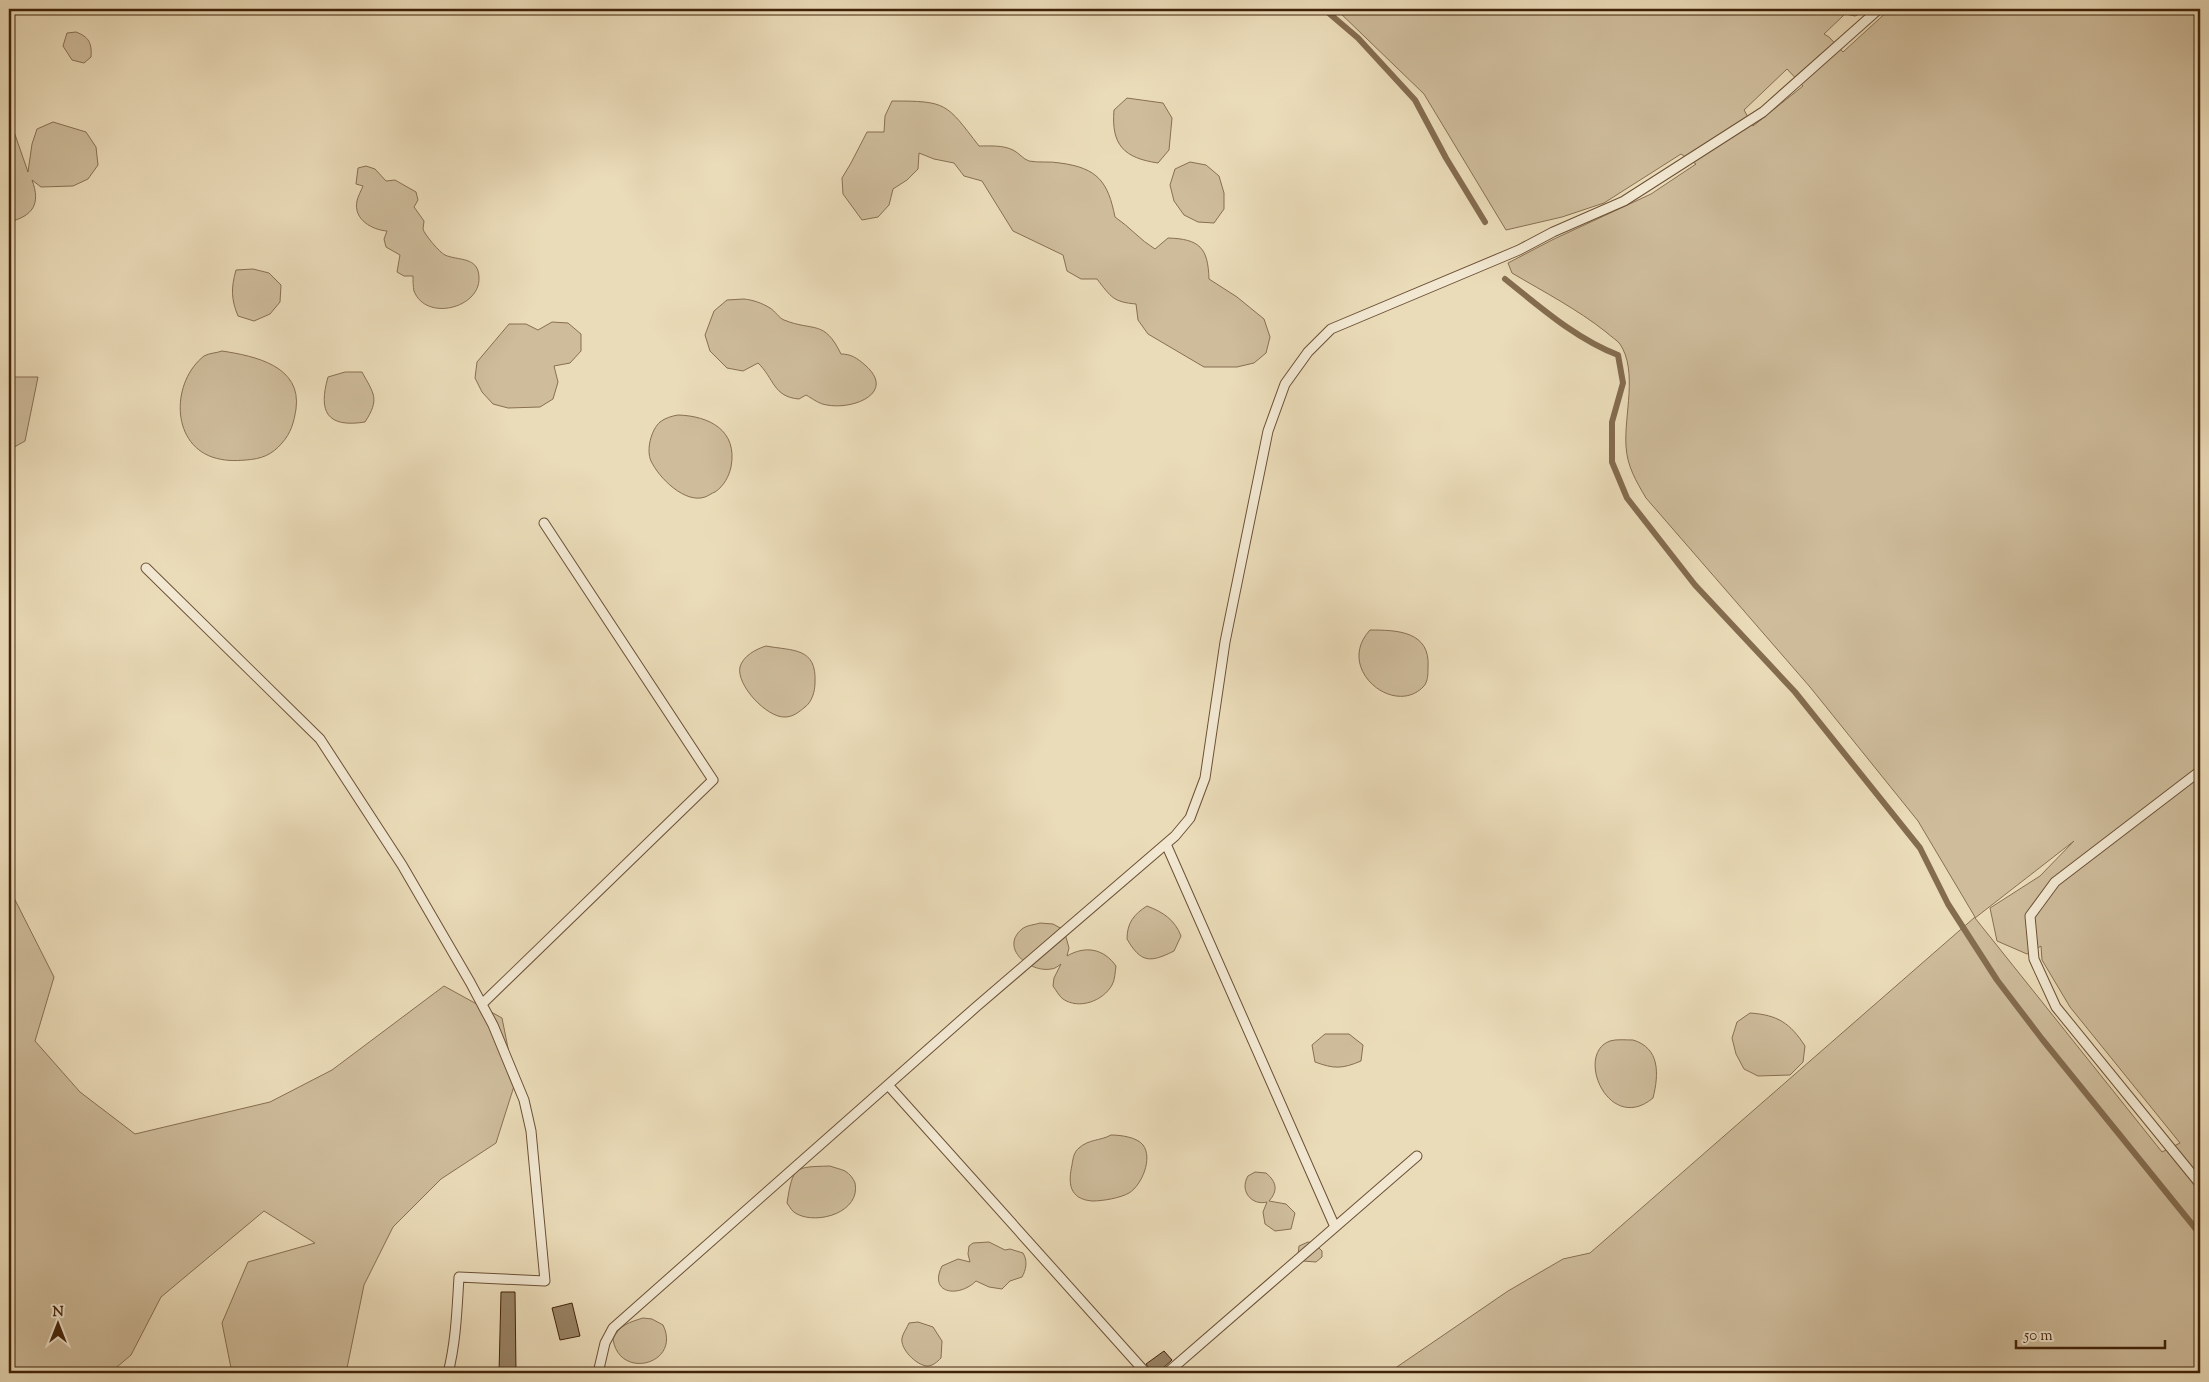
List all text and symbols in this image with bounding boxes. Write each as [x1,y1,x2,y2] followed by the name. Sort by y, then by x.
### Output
[32,1300,82,1350] north arrow
[52,1303,64,1323] text: N
[2016,1317,2165,1349] scale bar
[2023,1326,2053,1347] text: 50 m

